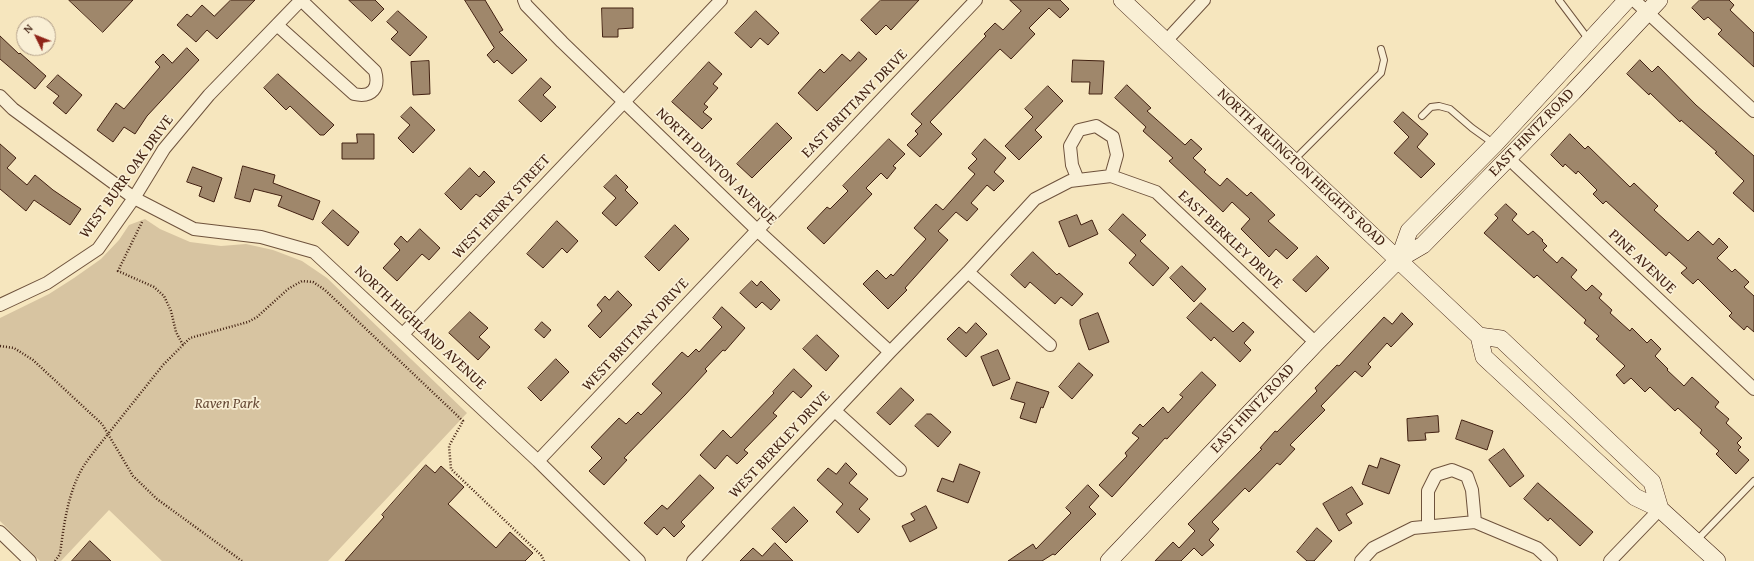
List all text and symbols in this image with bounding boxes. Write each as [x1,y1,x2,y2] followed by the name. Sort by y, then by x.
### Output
[16,16,56,56] north arrow
[20,20,36,37] text: N
[798,46,912,162] street label: EAST BRITTANY DRIVE
[1213,85,1389,251] street label: NORTH ARLINGTON HEIGHTS ROAD
[1485,85,1579,181] street label: EAST HINTZ ROAD
[652,105,780,229] street label: NORTH DUNTON AVENUE
[76,112,178,242] street label: WEST BURR OAK DRIVE
[449,151,555,263] street label: WEST HENRY STREET
[1174,187,1286,293] street label: EAST BERKLEY DRIVE
[1604,226,1680,298] street label: PINE AVENUE
[350,262,490,394] street label: NORTH HIGHLAND AVENUE
[579,275,693,395] street label: WEST BRITTANY DRIVE
[1207,361,1299,457] street label: EAST HINTZ ROAD
[726,388,834,502] street label: WEST BERKLEY DRIVE
[195,395,259,413] park label: Raven Park

